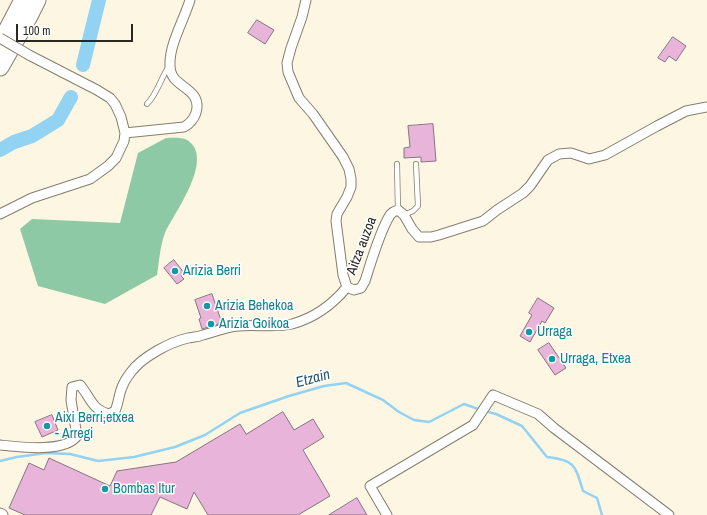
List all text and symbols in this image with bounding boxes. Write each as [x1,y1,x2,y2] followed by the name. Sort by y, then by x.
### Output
[18,16,135,42] scale bar
[23,23,50,39] text: 100 m
[343,215,381,277] street label: Aitza auzoa
[183,263,241,279] place label: Arizia Berri
[170,266,180,276] marker: Arizia Berri
[215,298,293,314] place label: Arizia Behekoa
[202,301,212,311] marker: Arizia Behekoa
[219,316,289,332] place label: Arizia Goikoa
[206,319,216,329] marker: Arizia Goikoa
[537,324,572,340] place label: Urraga
[524,327,534,337] marker: Urraga
[560,351,631,367] place label: Urraga, Etxea
[547,354,557,364] marker: Urraga, Etxea
[294,366,332,392] water label: Etzain
[55,410,134,442] place label: Aixi Berri,etxea - Arregi
[42,421,52,431] marker: Aixi Berri,etxea - Arregi
[113,481,175,497] place label: Bombas Itur
[100,484,110,494] marker: Bombas Itur

